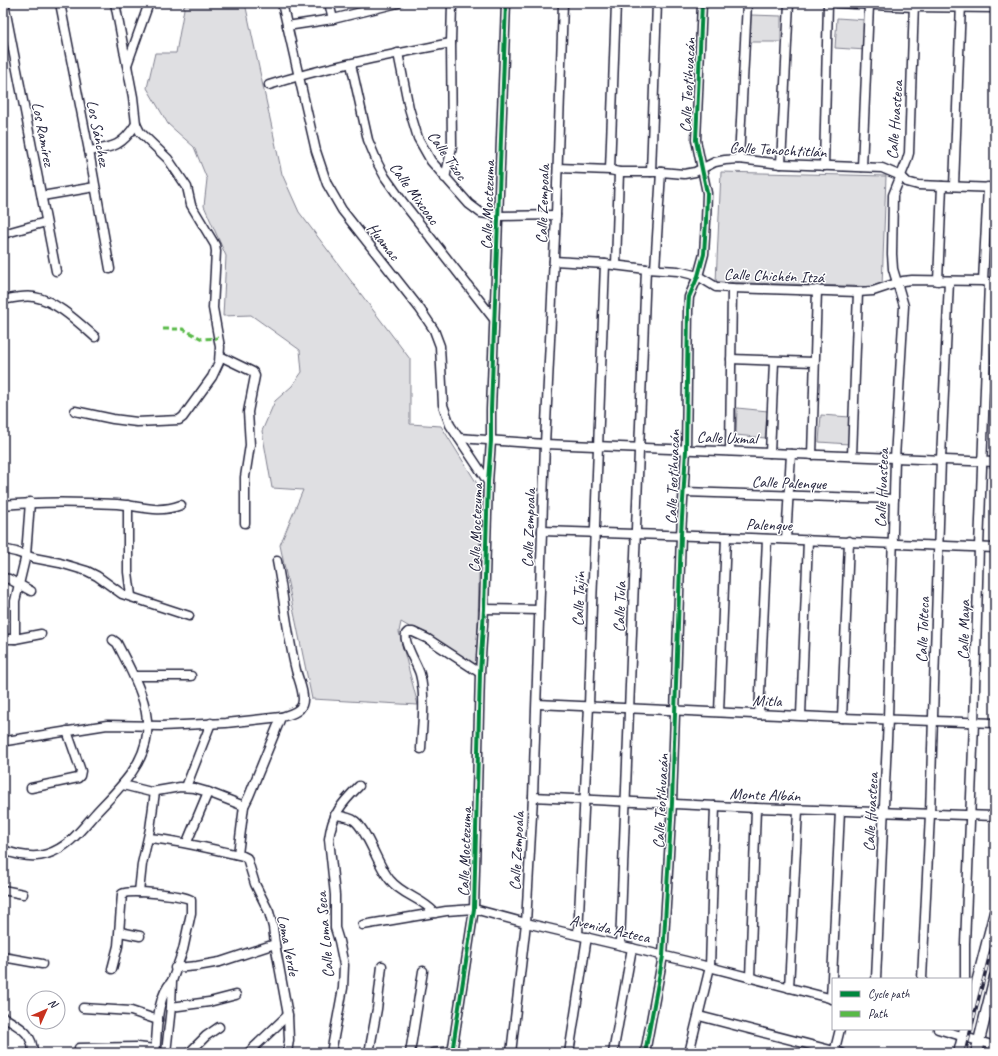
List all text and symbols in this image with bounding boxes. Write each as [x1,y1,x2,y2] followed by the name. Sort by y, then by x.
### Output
[676,36,701,133] street label: Calle Teotihuacán
[882,78,908,160] street label: Calle Huasteca
[82,98,115,170] street label: Los Sánchez
[27,100,59,170] street label: Los Ramírez
[423,127,472,185] street label: Calle Tízoc
[729,137,828,163] street label: Calle Tenochtitlán
[385,158,444,230] street label: Calle Mixcoac
[476,159,500,250] street label: Calle Moctezuma
[532,163,554,244] street label: Calle Zempoala
[362,219,405,266] street label: Huamac
[724,264,826,288] street label: Calle Chichén Itzá
[696,427,761,449] street label: Calle Uxmal
[661,429,685,525] street label: Calle Teotihuacán
[871,447,893,528] street label: Calle Huasteca
[751,472,828,494] street label: Calle Palenque
[464,482,488,573] street label: Calle Moctezuma
[518,487,540,568] street label: Calle Zempoala
[746,514,794,536] street label: Palenque
[568,571,590,627] street label: Calle Tajín
[609,580,631,633] street label: Calle Tula
[912,595,934,663] street label: Calle Tolteca
[953,599,975,660] street label: Calle Maya
[752,690,783,712] street label: Mitla
[649,752,674,849] street label: Calle Teotihuacán
[859,771,883,852] street label: Calle Huasteca
[729,784,801,806] street label: Monte Albán
[453,806,477,897] street label: Calle Moctezuma
[505,810,529,891] street label: Calle Zempoala
[311,890,339,979] street label: Calle Loma Seca
[568,910,653,948] street label: Avenida Azteca
[272,913,304,979] street label: Loma Verde
[832,978,972,1030] legend
[868,986,910,1002] text: Cycle path
[26,990,66,1030] north arrow
[46,996,62,1012] text: N
[868,1006,888,1022] text: Path

